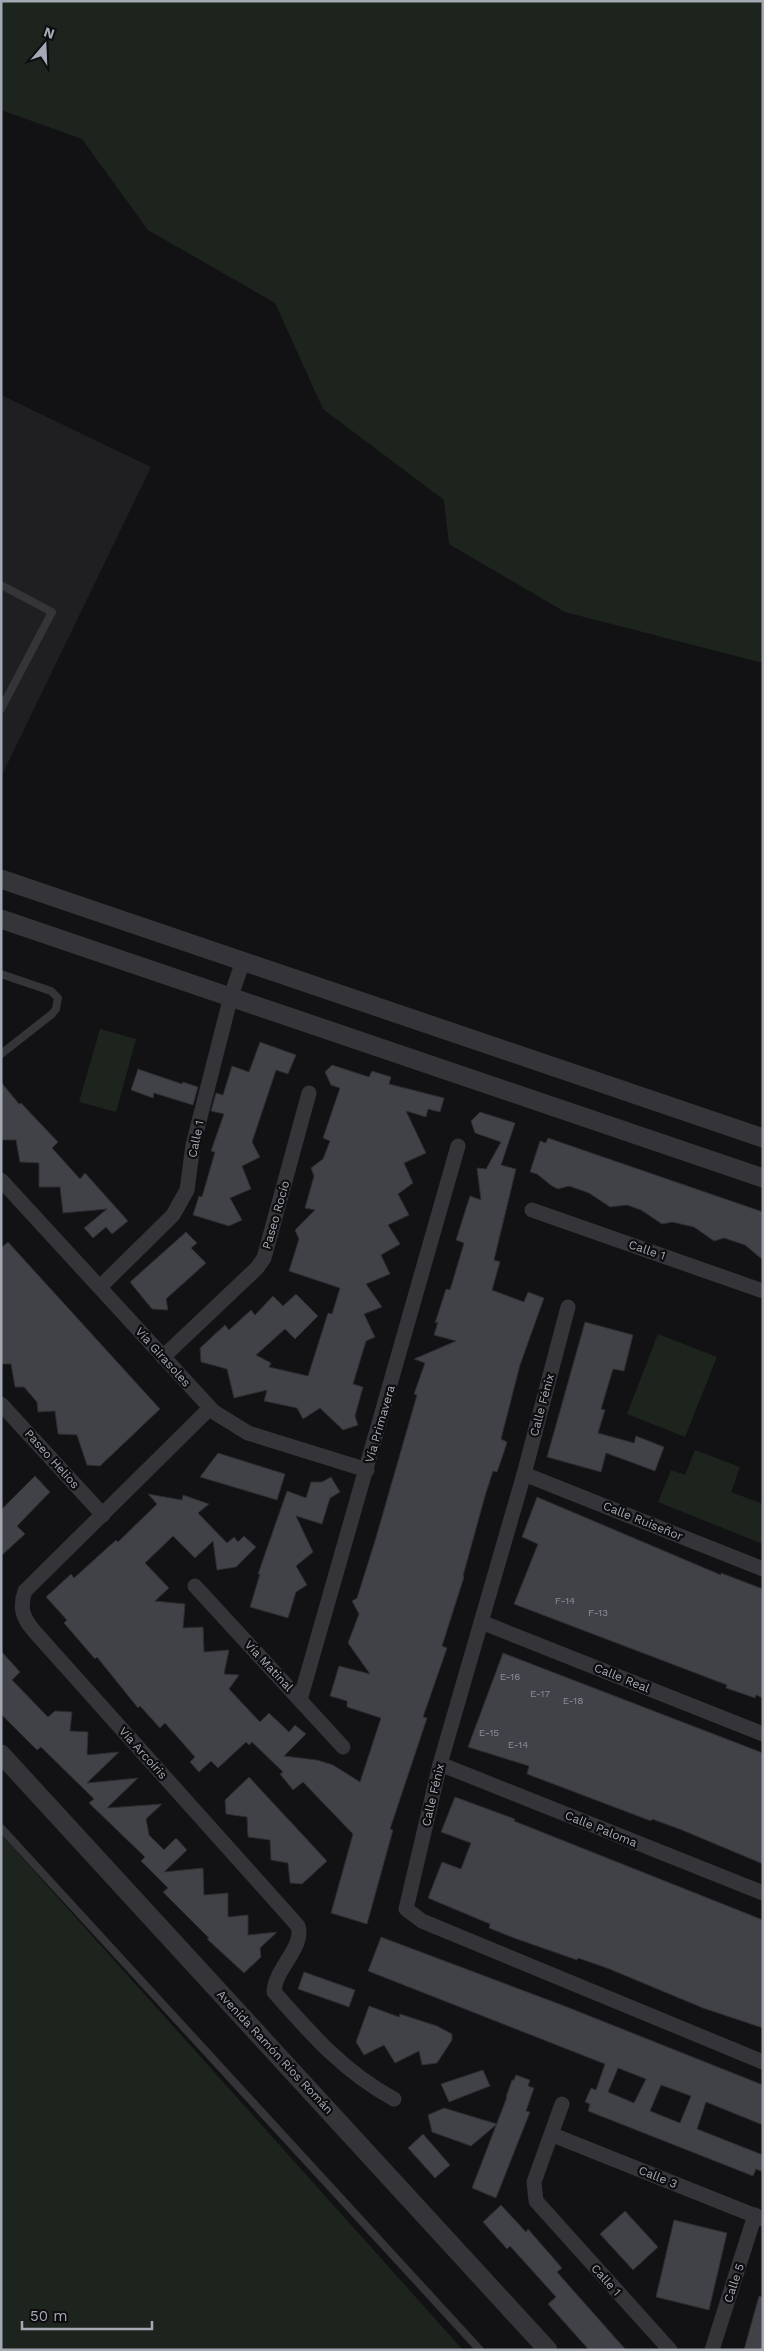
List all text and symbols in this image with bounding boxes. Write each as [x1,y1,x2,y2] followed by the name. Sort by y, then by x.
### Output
[20,20,70,70] north arrow
[42,23,57,42] text: N
[185,1119,207,1159] street label: Calle 1
[260,1179,292,1251] street label: Paseo Rocío
[627,1237,667,1263] street label: Calle 1
[133,1324,193,1390] street label: Vía Girasoles
[527,1372,557,1438] street label: Calle Fénix
[362,1384,398,1464] street label: Vía Primavera
[22,1427,82,1491] street label: Paseo Helios
[601,1499,685,1543] street label: Calle Ruiseñor
[555,1595,575,1606] house number: F-14
[588,1607,608,1618] house number: F-13
[242,1638,296,1695] street label: Vía Matinal
[592,1661,652,1696] street label: Calle Real
[500,1671,520,1682] house number: E-16
[530,1688,550,1699] house number: E-17
[563,1695,583,1706] house number: E-18
[116,1724,170,1782] street label: Vía Arcoíris
[479,1727,499,1738] house number: E-15
[508,1739,528,1750] house number: E-14
[419,1762,447,1828] street label: Calle Fénix
[563,1808,639,1850] street label: Calle Paloma
[214,1987,336,2117] street label: Avenida Ramón Ríos Román
[637,2163,679,2191] street label: Calle 3
[588,2261,624,2299] street label: Calle 1
[721,2262,747,2304] street label: Calle 5
[22,2298,152,2330] scale bar
[30,2307,67,2325] text: 50 m

